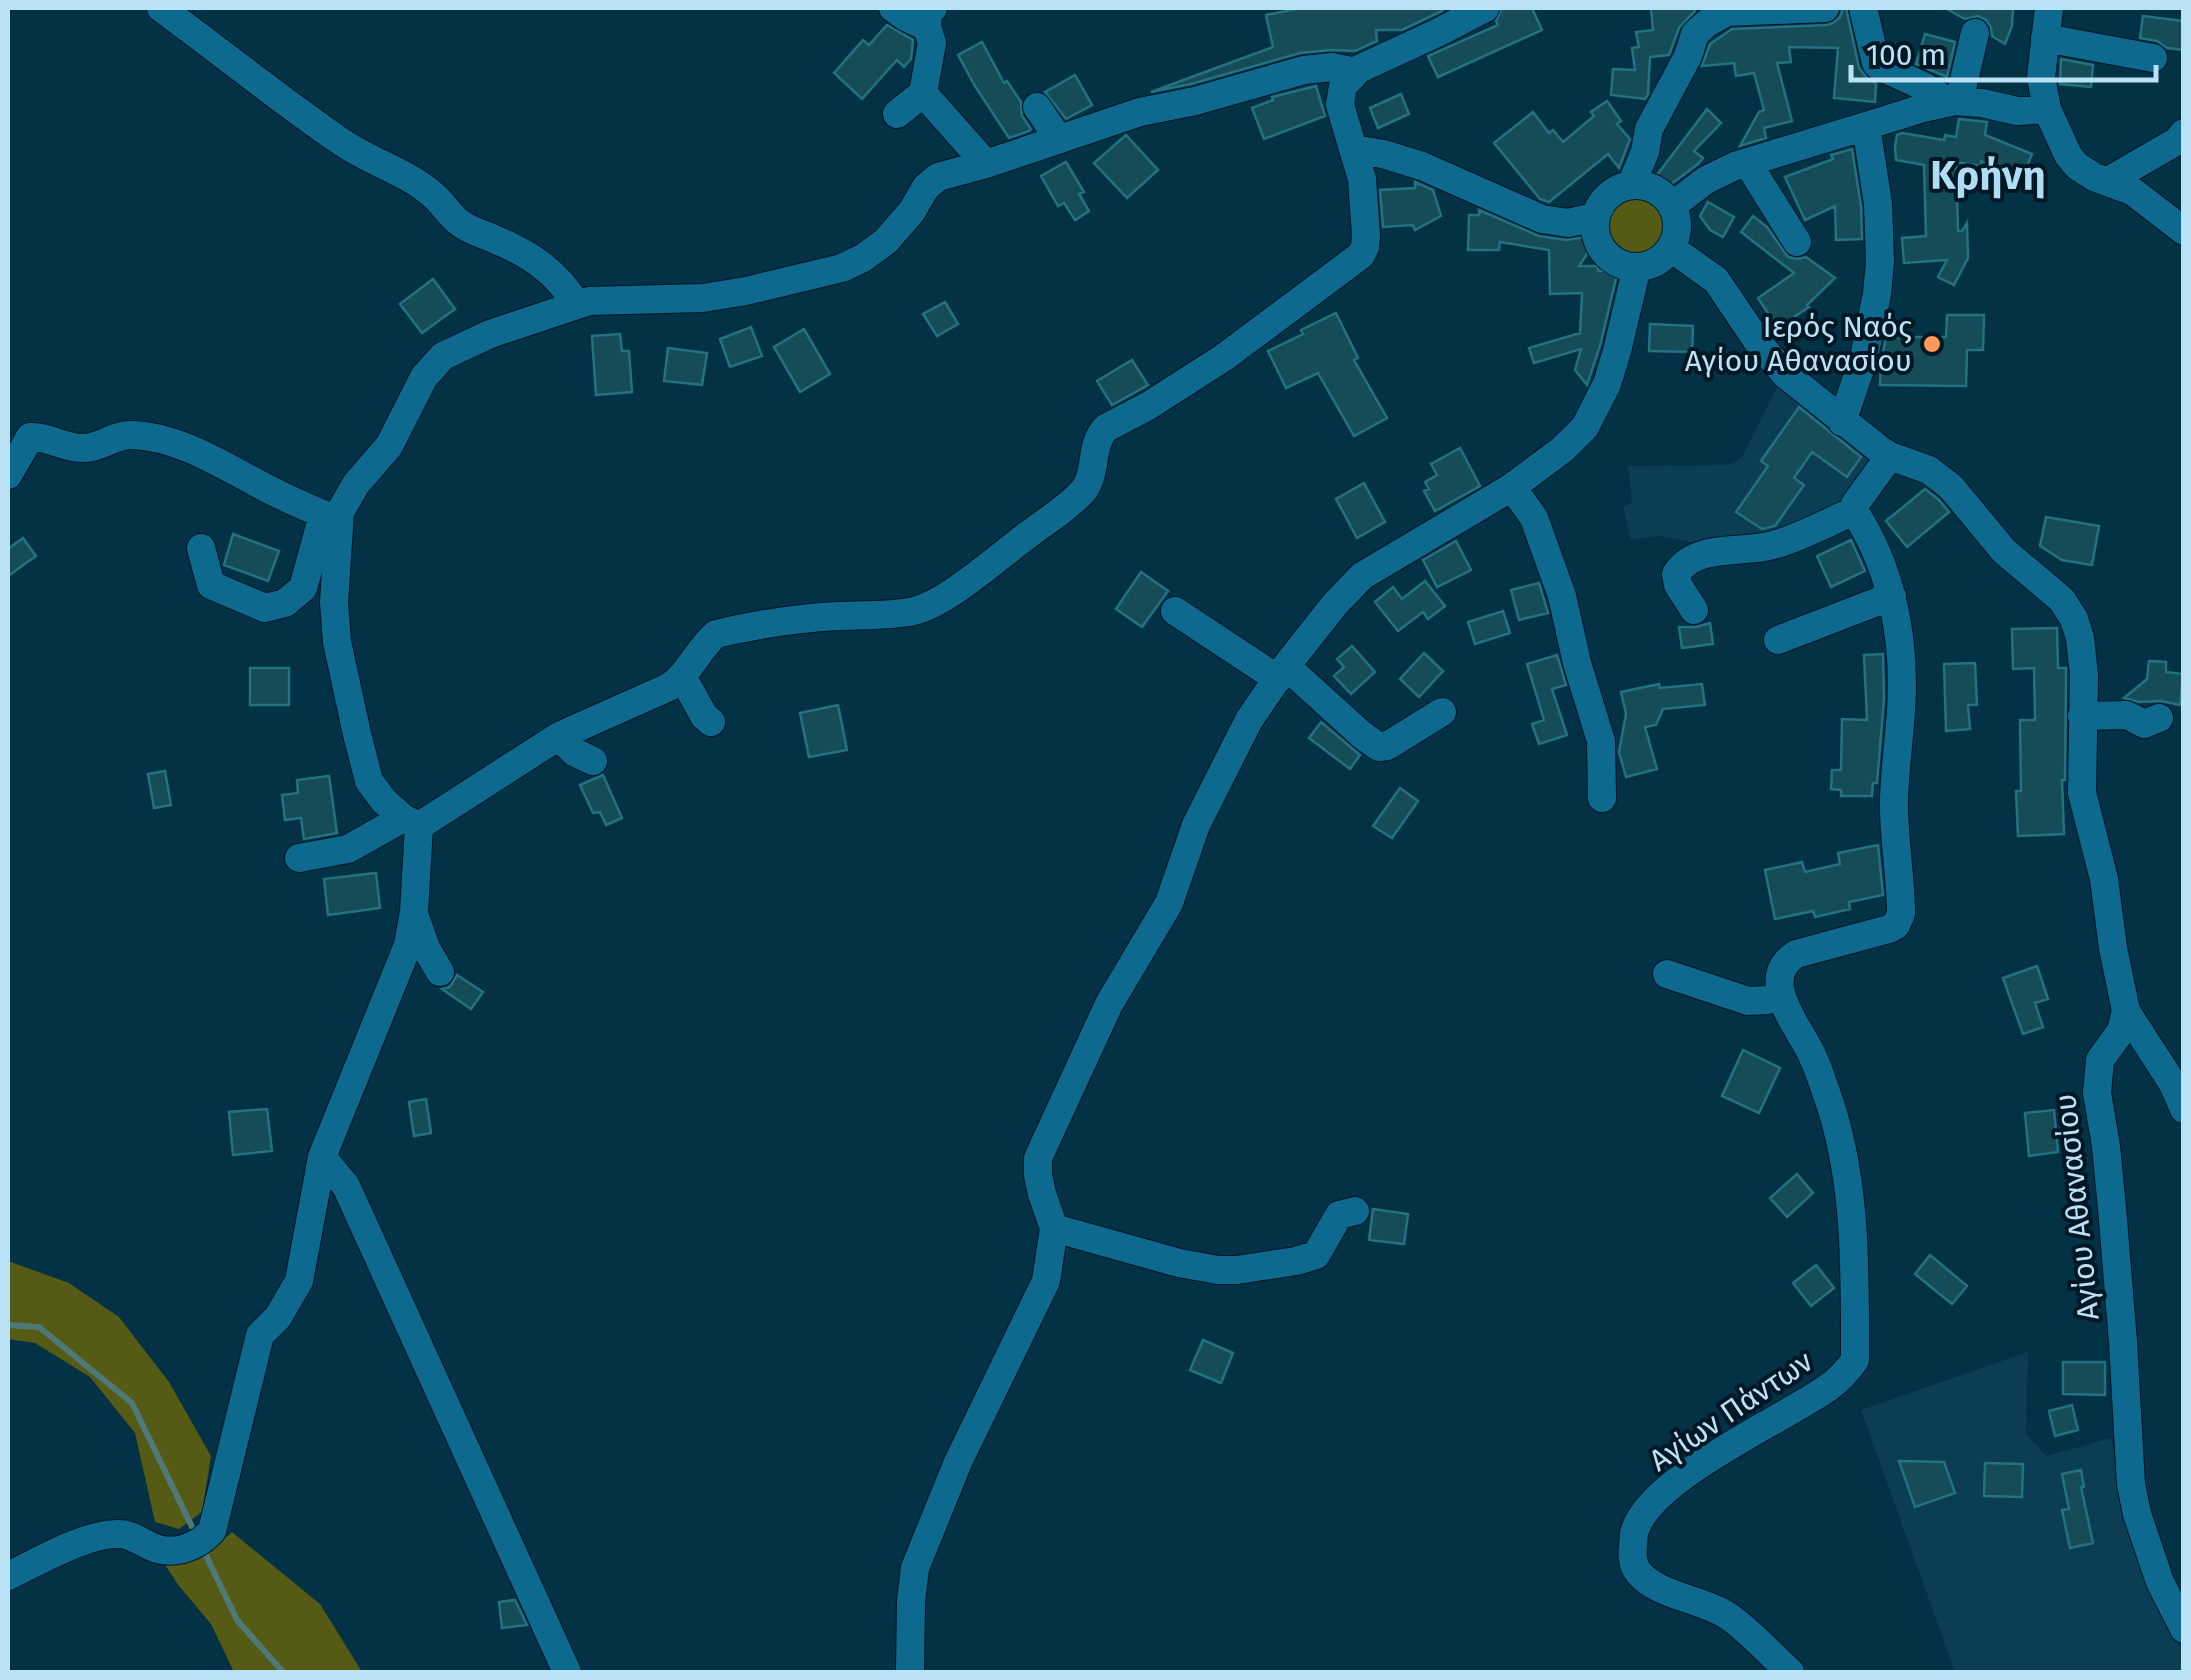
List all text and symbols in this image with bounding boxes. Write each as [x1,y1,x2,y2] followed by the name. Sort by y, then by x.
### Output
[1851,20,2156,82] scale bar
[1866,37,1946,73] text: 100 m
[1930,152,2046,200] district label: Κρήνη
[1685,309,1912,379] place label: Ιερός Ναός Αγίου Αθανασίου
[1921,333,1943,355] marker: Ιερός Ναός Αγίου Αθανασίου
[2047,1092,2107,1322] street label: Αγίου Αθανασίου
[1643,1343,1820,1479] street label: Αγίων Πάντων

